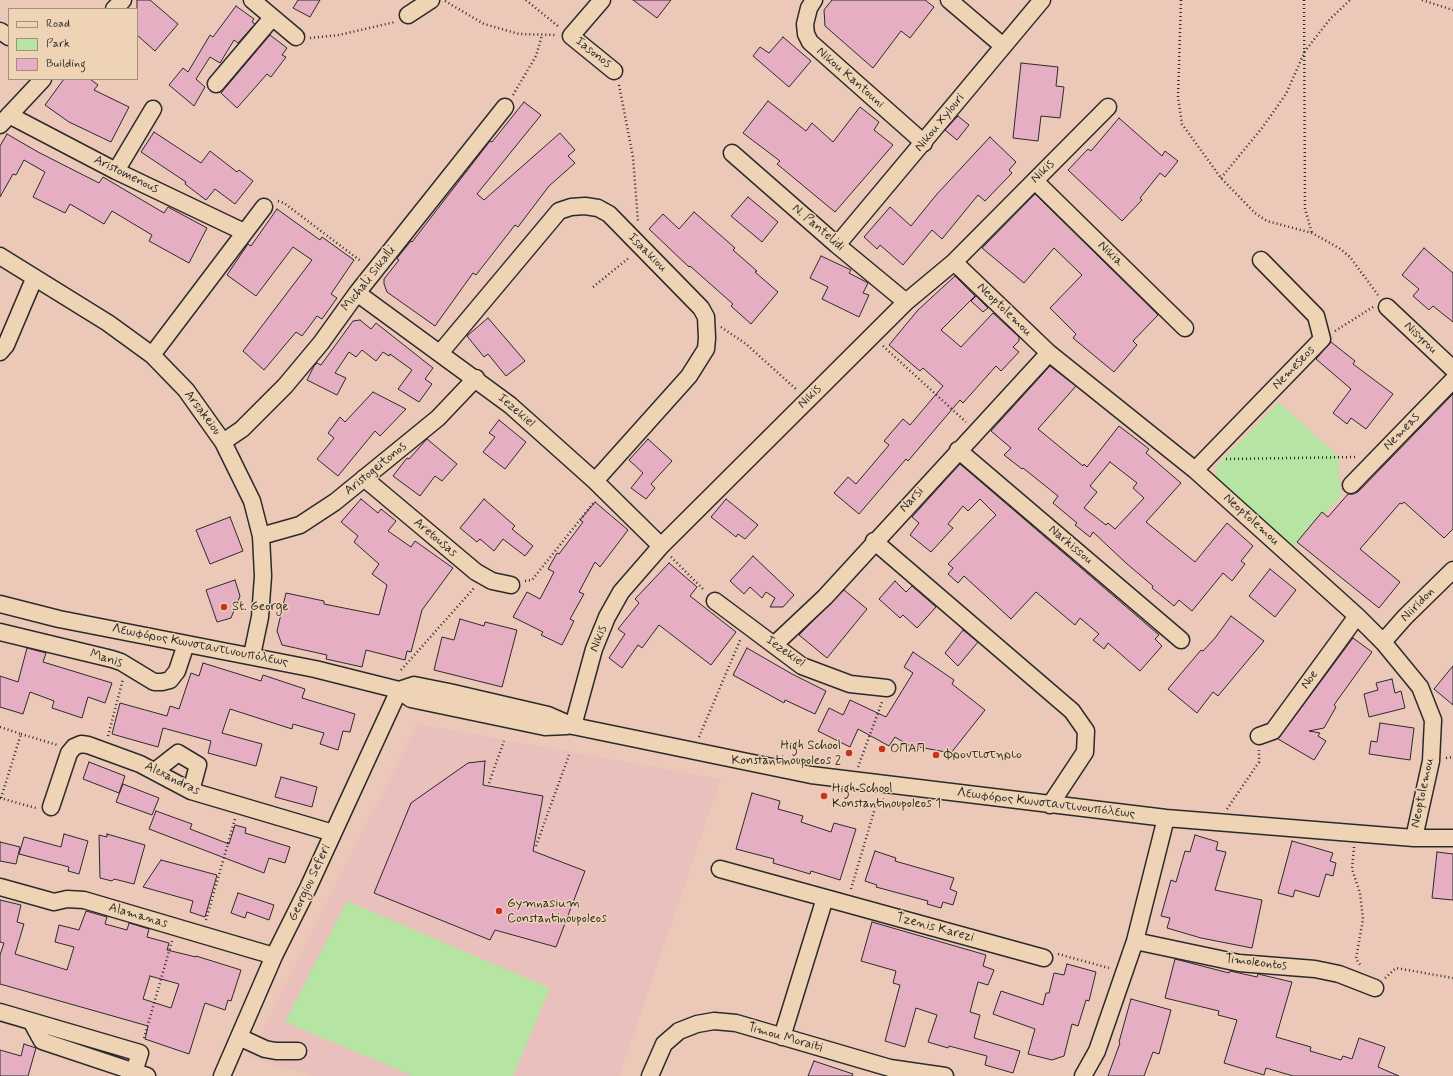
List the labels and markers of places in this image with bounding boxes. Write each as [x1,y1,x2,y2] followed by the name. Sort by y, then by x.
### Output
[232,599,288,615] place label: St. George
[219,602,229,612] marker: St. George
[731,738,841,769] place label: High School Konstantinoupoleos 2
[890,741,925,757] place label: ΟΠΑΠ
[877,744,887,754] marker: ΟΠΑΠ
[944,747,1022,763] place label: Φροντιστηριο
[844,748,854,758] marker: High School Konstantinoupoleos 2
[931,750,941,760] marker: Φροντιστηριο
[832,781,941,812] place label: High School Konstantinoupoleos 1
[819,791,829,801] marker: High School Konstantinoupoleos 1
[507,896,607,927] place label: Gymnasium Constantinoupoleos
[494,906,504,916] marker: Gymnasium Constantinoupoleos

